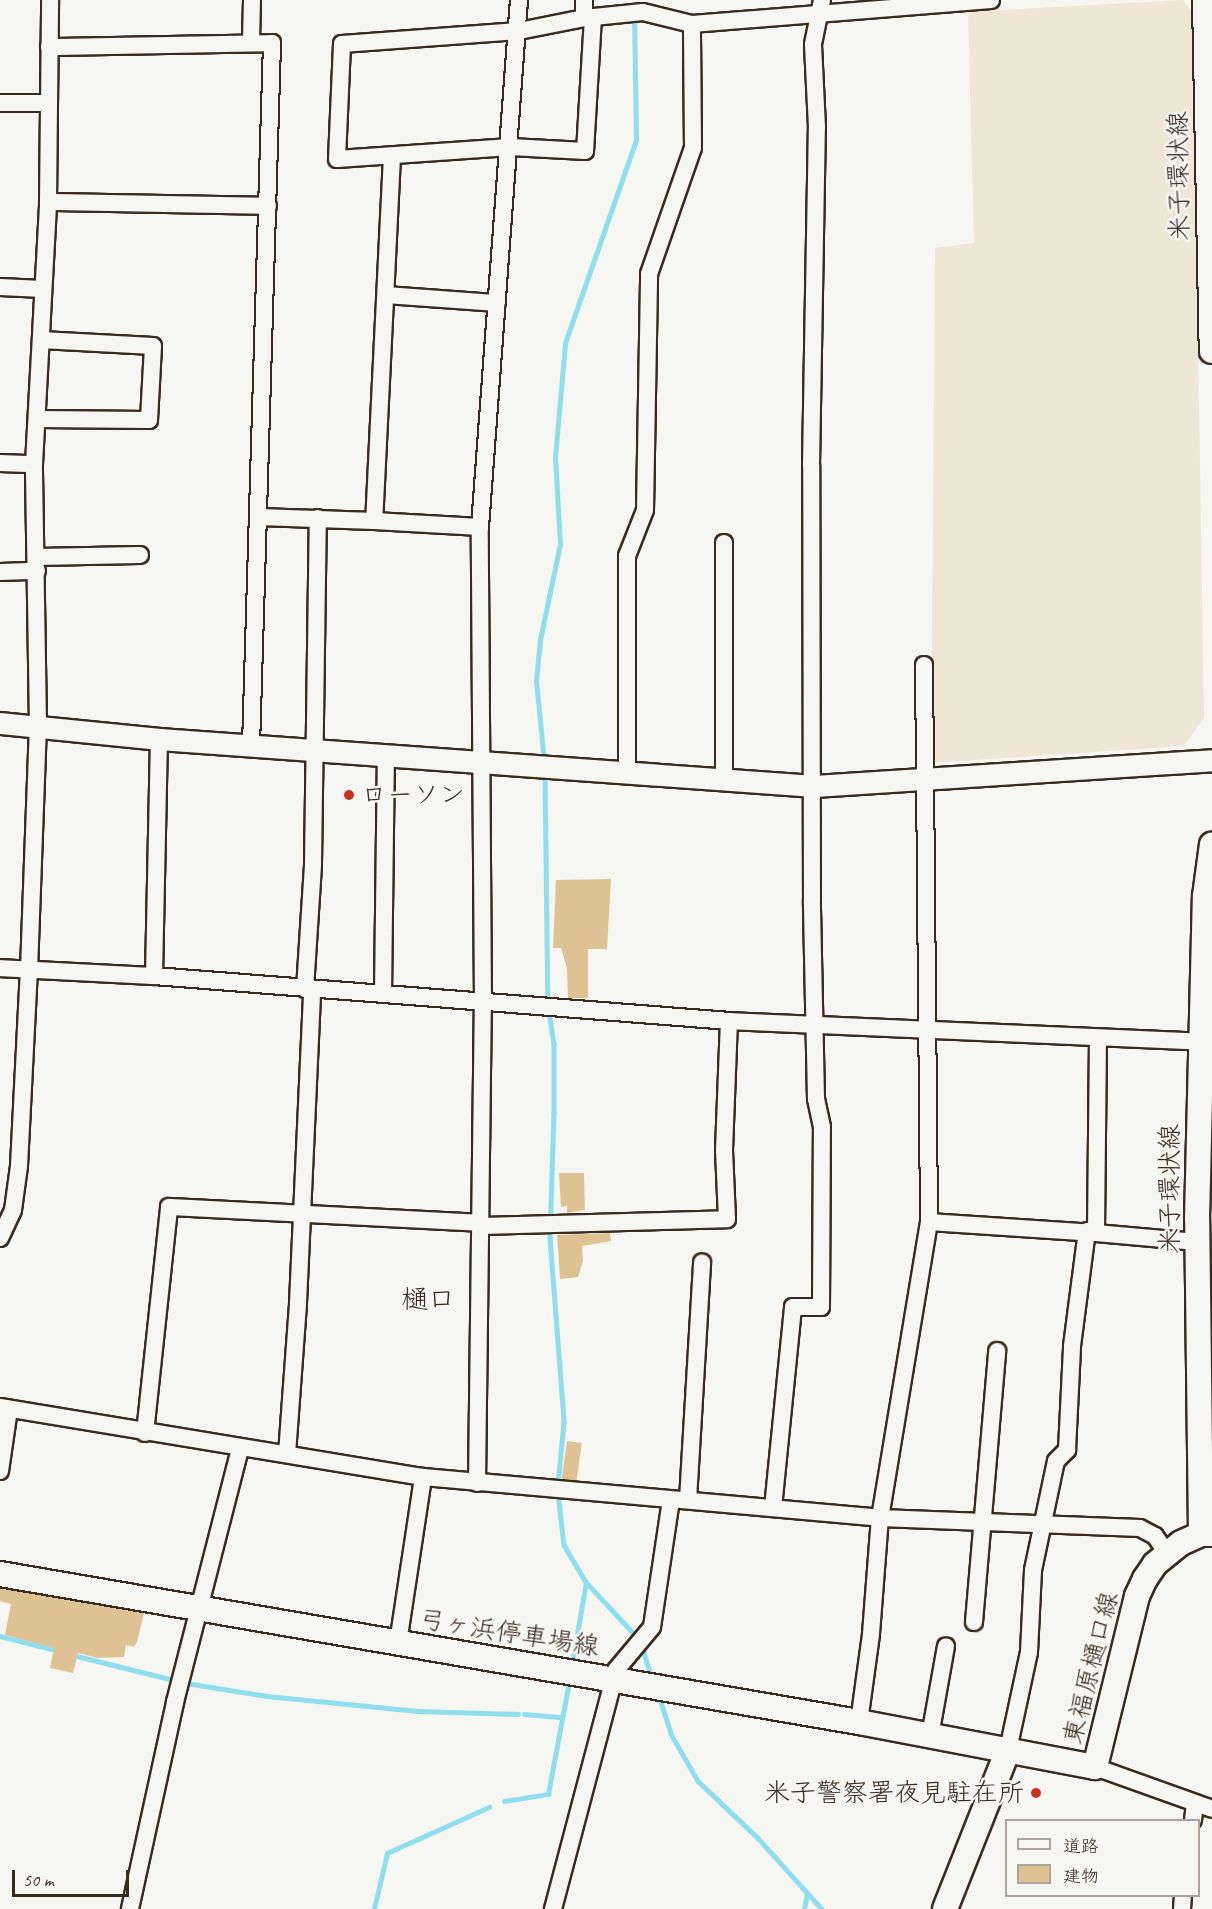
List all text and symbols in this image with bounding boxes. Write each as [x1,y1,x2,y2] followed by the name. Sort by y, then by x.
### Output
[1162,111,1196,241] street label: 米子環状線
[361,779,465,811] place label: ローソン
[342,788,356,802] marker: ローソン
[1154,1124,1186,1254] street label: 米子環状線
[401,1284,455,1316] district label: 樋口
[1057,1589,1125,1747] street label: 東福原樋口線
[417,1603,601,1663] street label: 弓ヶ浜停車場線
[764,1777,1024,1809] place label: 米子警察署夜見駐在所
[1029,1786,1043,1800] marker: 米子警察署夜見駐在所
[1005,1819,1200,1897] legend
[1063,1835,1099,1857] text: 道路
[15,1858,132,1896] scale bar
[1063,1865,1099,1887] text: 建物
[23,1869,54,1891] text: 50 m

